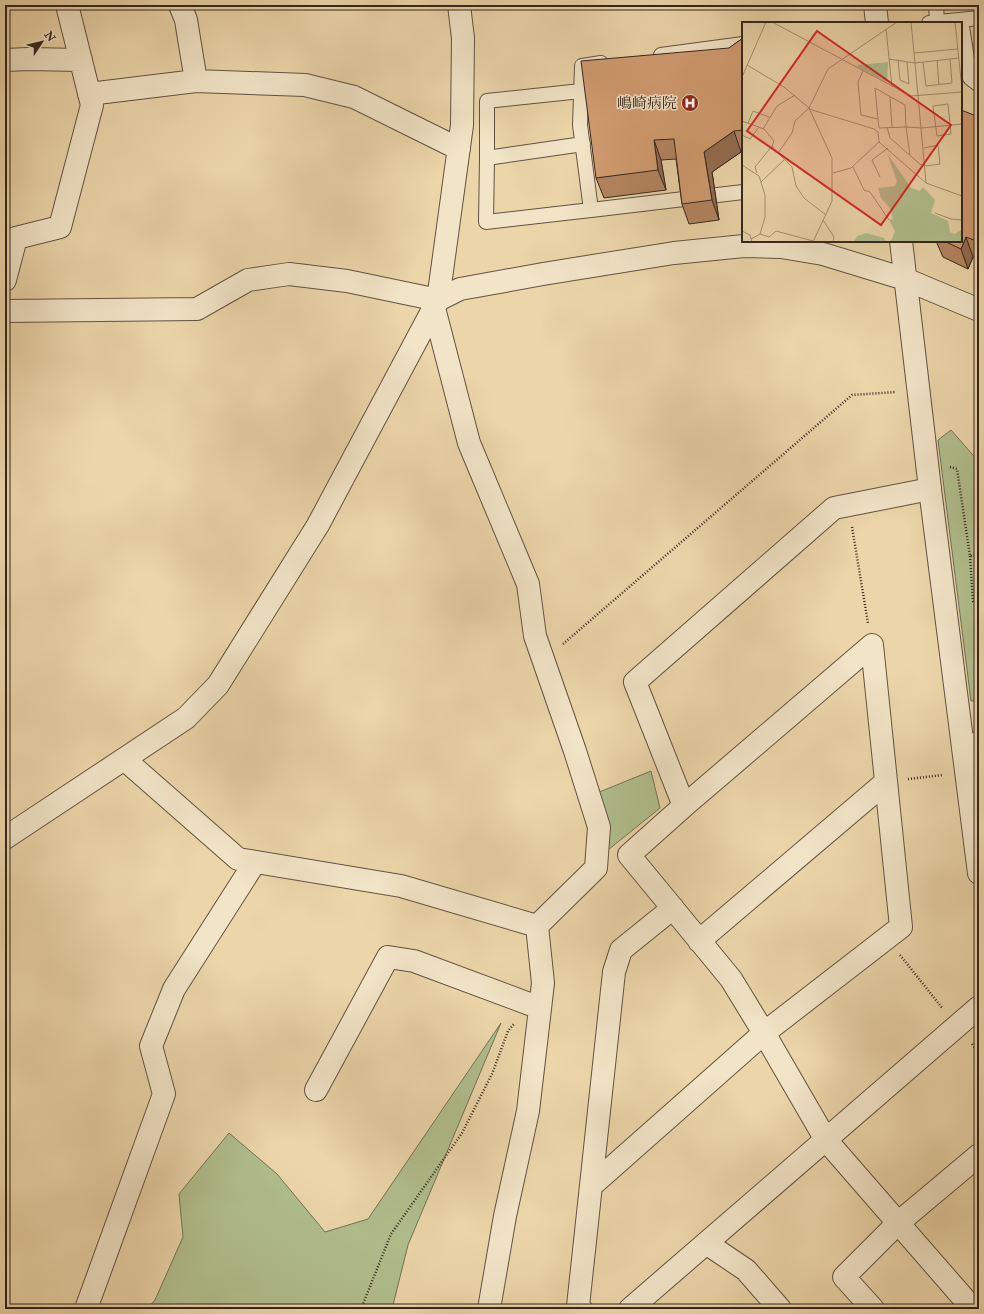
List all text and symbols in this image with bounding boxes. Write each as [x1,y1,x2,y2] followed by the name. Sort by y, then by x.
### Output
[22,22,62,62] north arrow
[742,22,962,242] inset map
[41,28,59,45] text: N
[680,93,700,113] hospital icon: 嶋崎病院
[617,94,677,113] place label: 嶋崎病院

